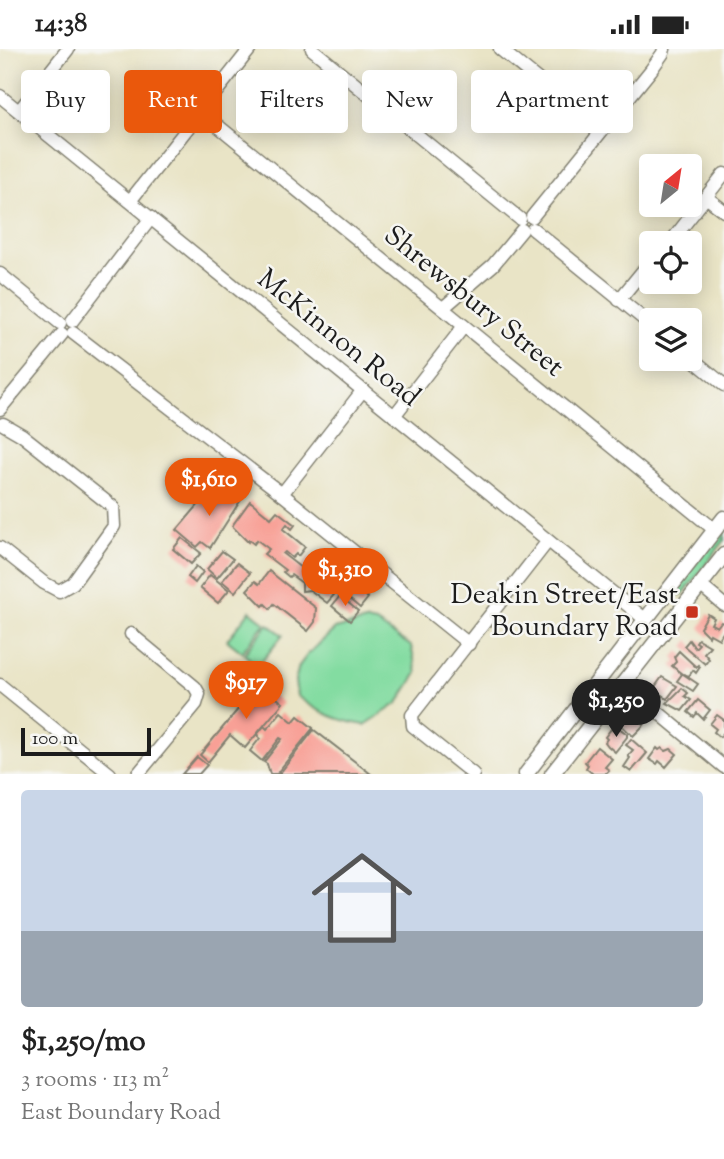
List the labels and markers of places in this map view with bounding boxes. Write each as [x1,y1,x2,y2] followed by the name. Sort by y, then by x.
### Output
[152,459,266,518] pin: $1,610
[288,549,402,608] pin: $1,310
[451,576,678,648] place label: Deakin Street/East Boundary Road
[684,604,700,620] marker: Deakin Street/East Boundary Road
[205,661,287,721] pin: $917
[559,679,673,739] pin: $1,250

